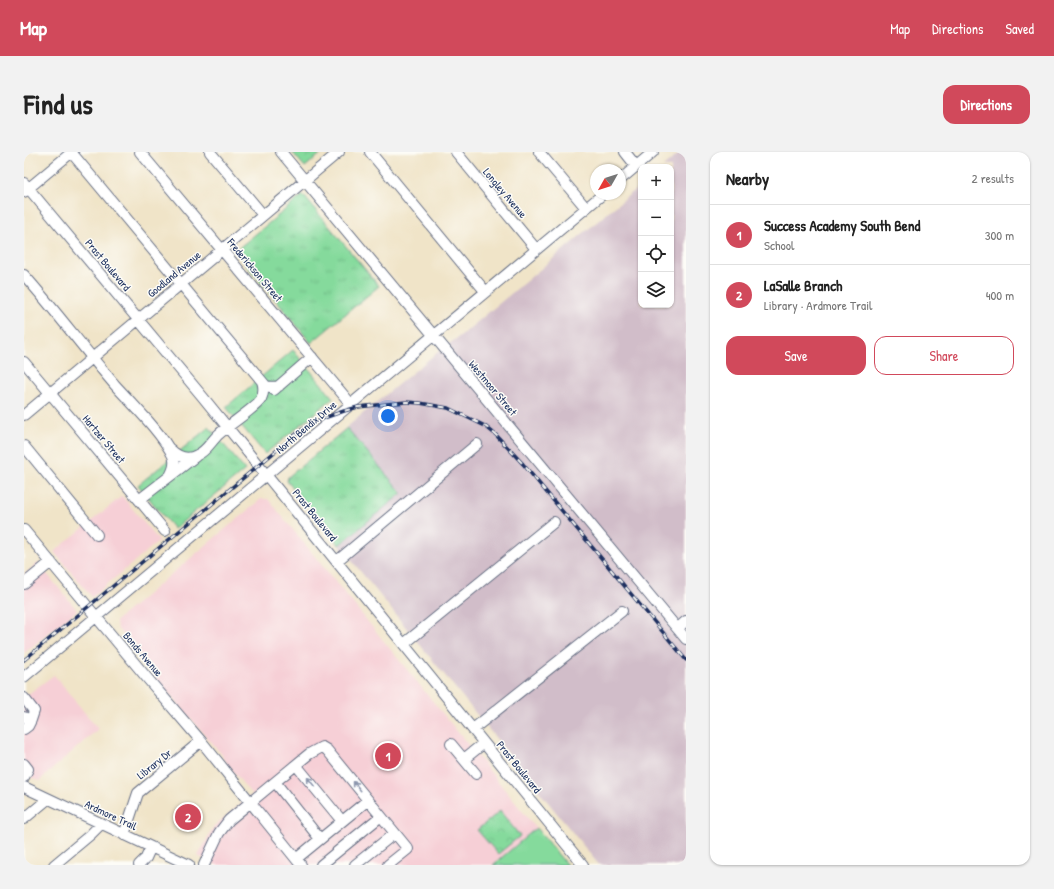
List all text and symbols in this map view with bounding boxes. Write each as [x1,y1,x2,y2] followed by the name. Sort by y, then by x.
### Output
[20,15,47,41] text: Map
[890,19,910,38] text: Map
[932,19,983,38] text: Directions
[1005,19,1034,38] text: Saved
[24,85,93,123] text: Find us
[943,85,1030,124] button: Directions
[590,164,626,200] north arrow
[638,164,674,308] map controls
[638,164,674,200] button: +
[480,165,530,221] street label: Longley Avenue
[726,167,769,190] text: Nearby
[972,169,1014,187] text: 2 results
[638,200,674,236] button: −
[764,215,920,236] text: Success Academy South Bend
[737,226,741,244] text: 1
[985,226,1014,244] text: 300 m
[224,235,286,305] street label: Frederickson Street
[82,236,134,294] street label: Prast Boulevard
[638,236,674,272] button: locate
[764,236,794,254] text: School
[144,247,204,300] street label: Goodland Avenue
[638,272,674,308] button: layers
[764,275,842,296] text: LaSalle Branch
[736,286,742,304] text: 2
[986,286,1014,304] text: 400 m
[764,296,873,314] text: Library · Ardmore Trail
[726,336,866,375] button: Save
[874,336,1014,375] button: Share
[466,357,520,419] street label: Westmoor Street
[273,397,340,457] street label: North Bendix Drive
[378,406,398,426] your location
[80,412,128,466] street label: Hartzer Street
[290,486,341,545] street label: Prast Boulevard
[120,629,166,680] street label: Bonds Avenue
[494,738,545,797] street label: Prast Boulevard
[375,741,401,771] pin: 1
[134,745,175,782] street label: Library Dr
[306,777,315,787] one-way arrow
[352,781,361,792] one-way arrow
[83,797,139,833] street label: Ardmore Trail
[175,802,201,832] pin: 2

